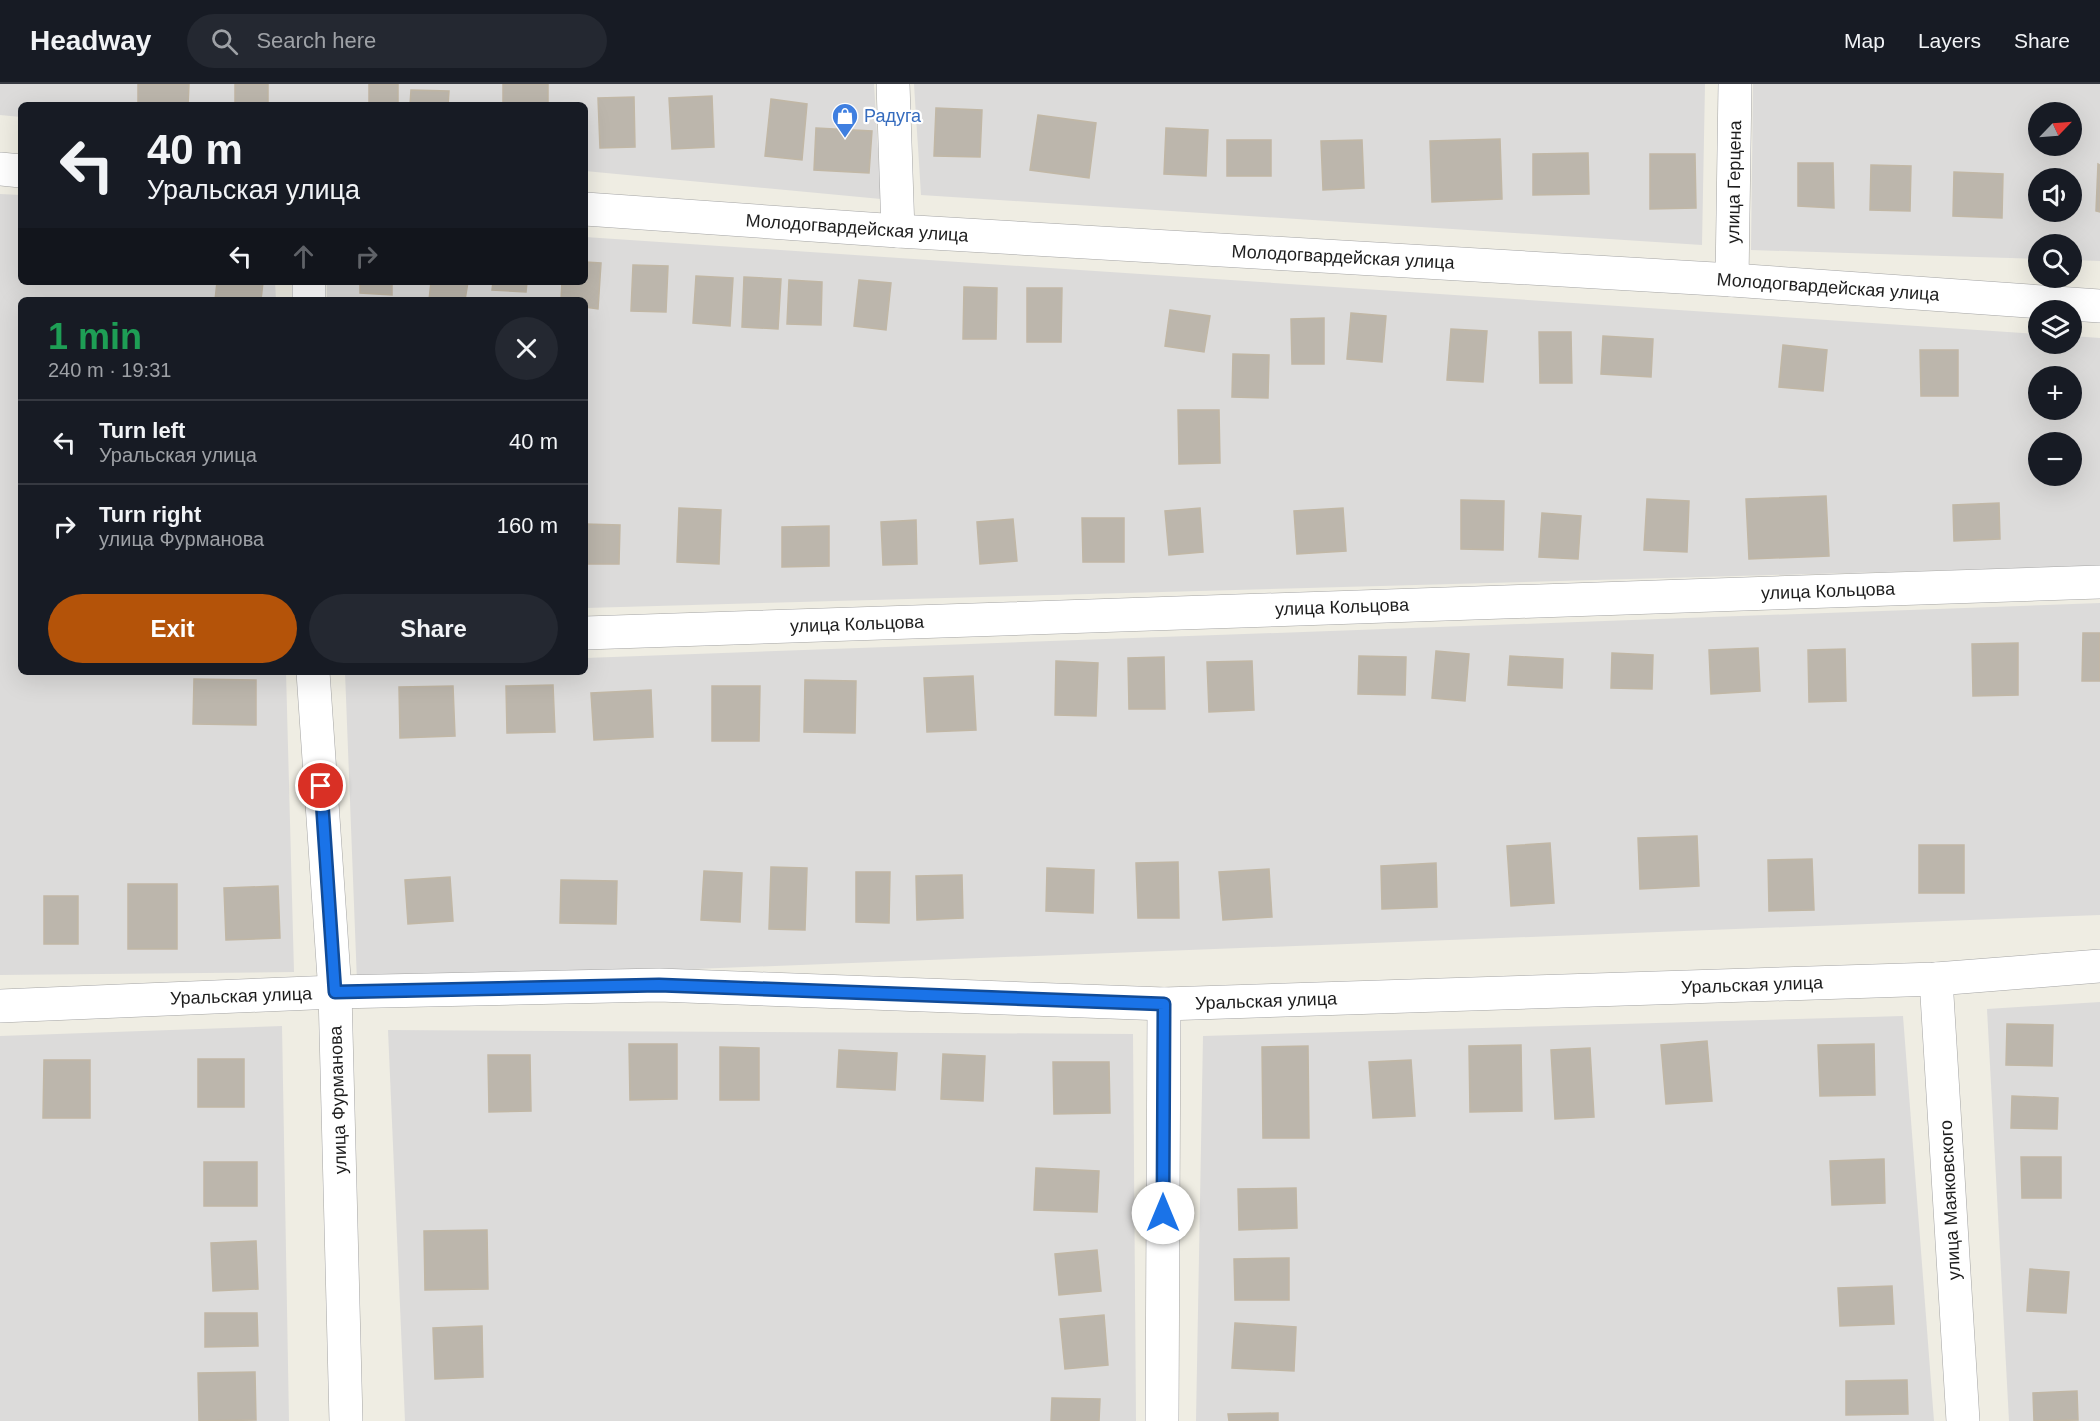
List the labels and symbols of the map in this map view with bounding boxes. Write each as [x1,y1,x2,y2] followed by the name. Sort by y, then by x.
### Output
[830,101,860,139] shop icon: Радуга
[2028,102,2082,156] north arrow
[864,106,922,126] place label: Радуга
[1723,119,1745,244] street label: улица Герцена
[745,210,970,246] street label: Молодогвардейская улица
[1231,241,1456,273] street label: Молодогвардейская улица
[1716,269,1941,305] street label: Молодогвардейская улица
[1761,579,1896,603] street label: улица Кольцова
[1275,595,1410,619] street label: улица Кольцова
[790,612,925,636] street label: улица Кольцова
[295,760,346,811] pin
[1681,972,1824,997] street label: Уральская улица
[170,983,313,1008] street label: Уральская улица
[1195,988,1338,1013] street label: Уральская улица
[325,1024,351,1175] street label: улица Фурманова
[1936,1120,1964,1280] street label: улица Маяковского
[1131,1181,1195,1245] position arrow

